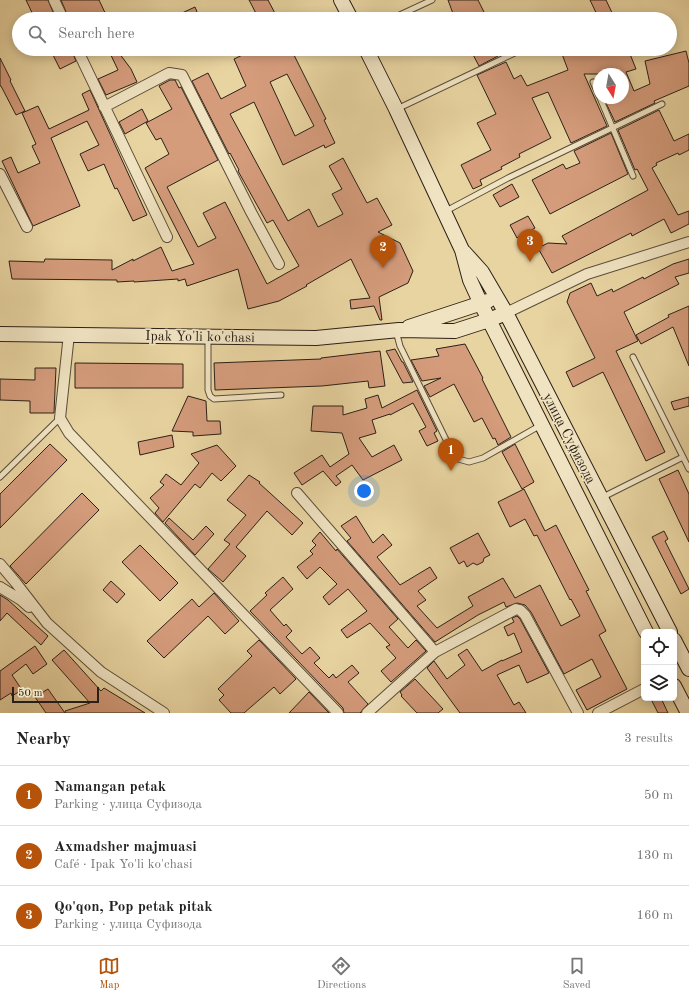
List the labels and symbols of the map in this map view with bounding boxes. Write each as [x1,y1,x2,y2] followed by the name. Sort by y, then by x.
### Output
[593,68,629,104] north arrow
[517,229,543,262] pin: 3
[370,235,396,268] pin: 2
[145,329,255,345] street label: Ipak Yo'li ko'chasi
[539,391,598,487] street label: улица Суфизода
[438,438,464,471] pin: 1
[354,481,374,501] your location
[12,685,99,704] scale bar

